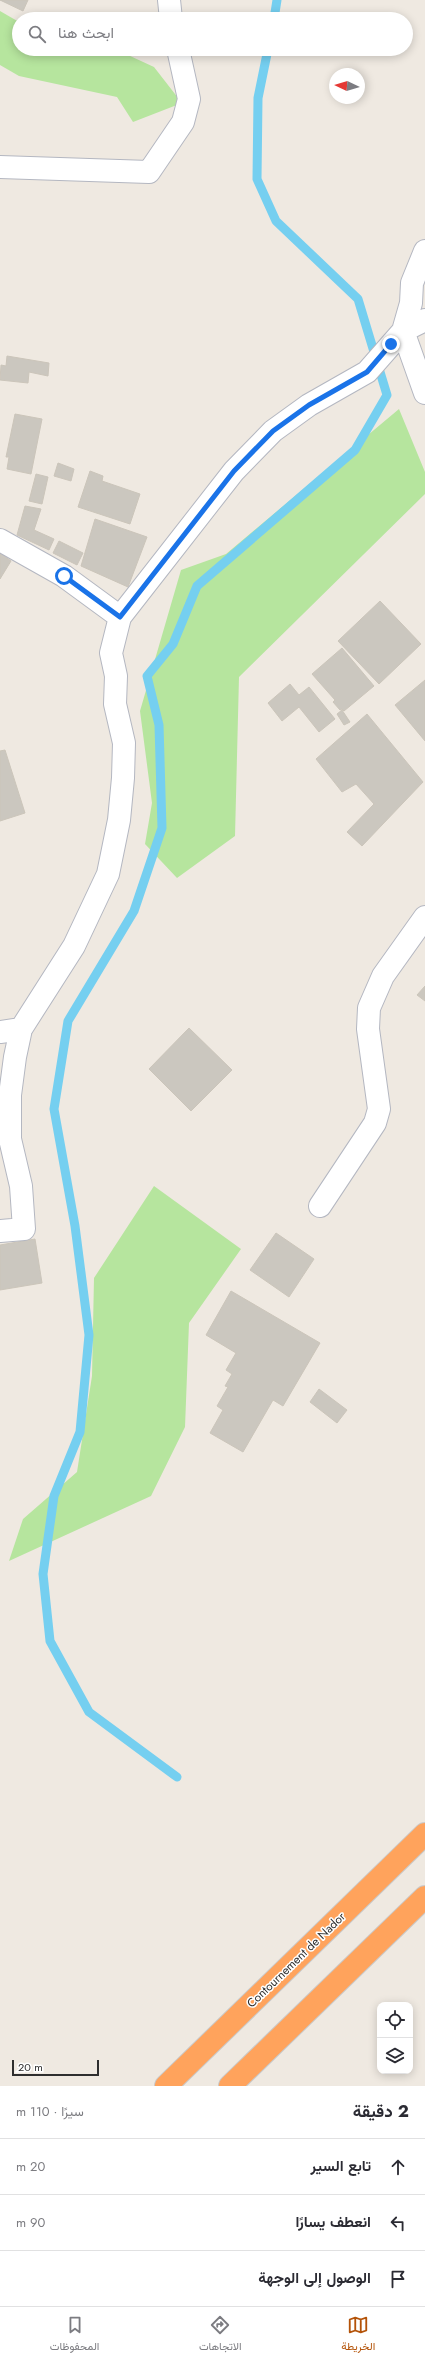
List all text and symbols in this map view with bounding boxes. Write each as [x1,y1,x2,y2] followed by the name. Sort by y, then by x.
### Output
[12,12,413,56] search box
[58,22,114,44] text: ابحث هنا
[26,23,48,45] icon: search
[329,68,365,104] north arrow
[382,335,400,353] route end
[55,567,73,585] route start
[243,1907,350,2012] street label: Contournement de Nador
[377,2002,413,2074] map controls
[377,2002,413,2038] button: locate
[377,2038,413,2074] button: layers
[12,2058,99,2077] scale bar
[18,2059,43,2075] text: 20 m
[353,2099,409,2123] text: 2 دقيقة
[16,2102,84,2121] text: سيرًا · 110 m
[311,2155,371,2177] text: تابع السير
[387,2156,409,2178] icon: ahead
[16,2157,45,2176] text: 20 m
[296,2211,371,2233] text: انعطف يسارًا
[387,2212,409,2234] icon: left
[16,2213,45,2232] text: 90 m
[258,2267,371,2289] text: الوصول إلى الوجهة
[387,2268,409,2290] icon: arrive
[50,2314,99,2356] tab: المحفوظات
[199,2314,242,2356] tab: الاتجاهات
[341,2314,375,2356] tab: الخريطة

